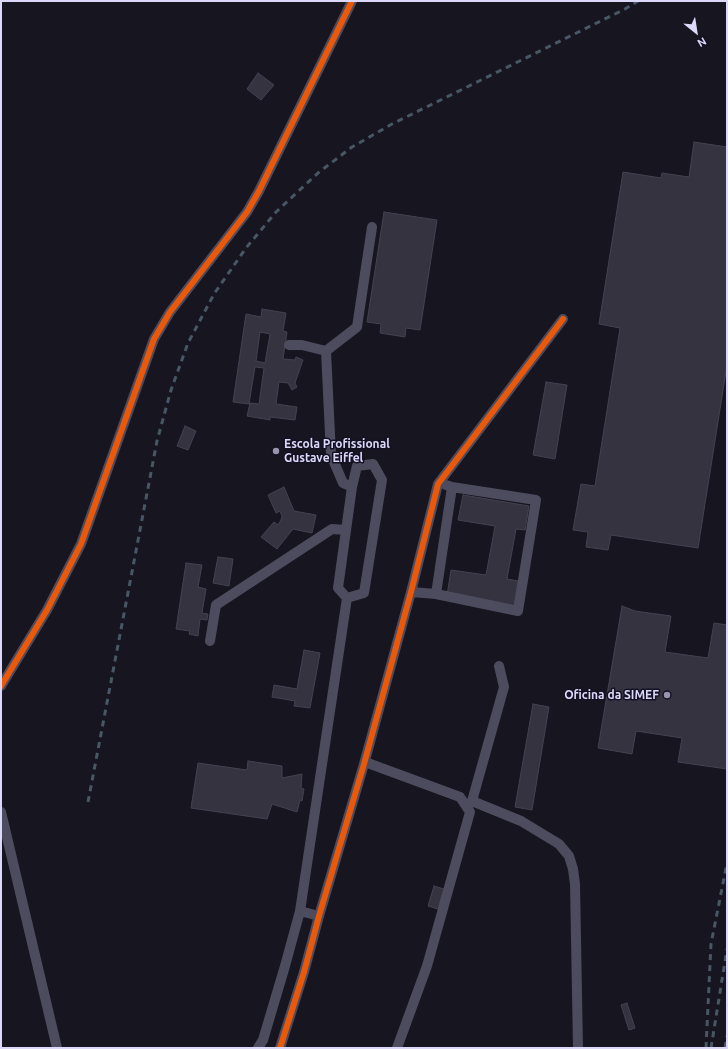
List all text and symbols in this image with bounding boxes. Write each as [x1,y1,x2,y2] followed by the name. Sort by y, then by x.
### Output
[676,12,716,52] north arrow
[695,35,709,50] text: N
[284,437,390,465] place label: Escola Profissional Gustave Eiffel
[271,446,281,456] marker: Escola Profissional Gustave Eiffel
[564,688,659,702] place label: Oficina da SIMEF
[662,690,672,700] marker: Oficina da SIMEF

